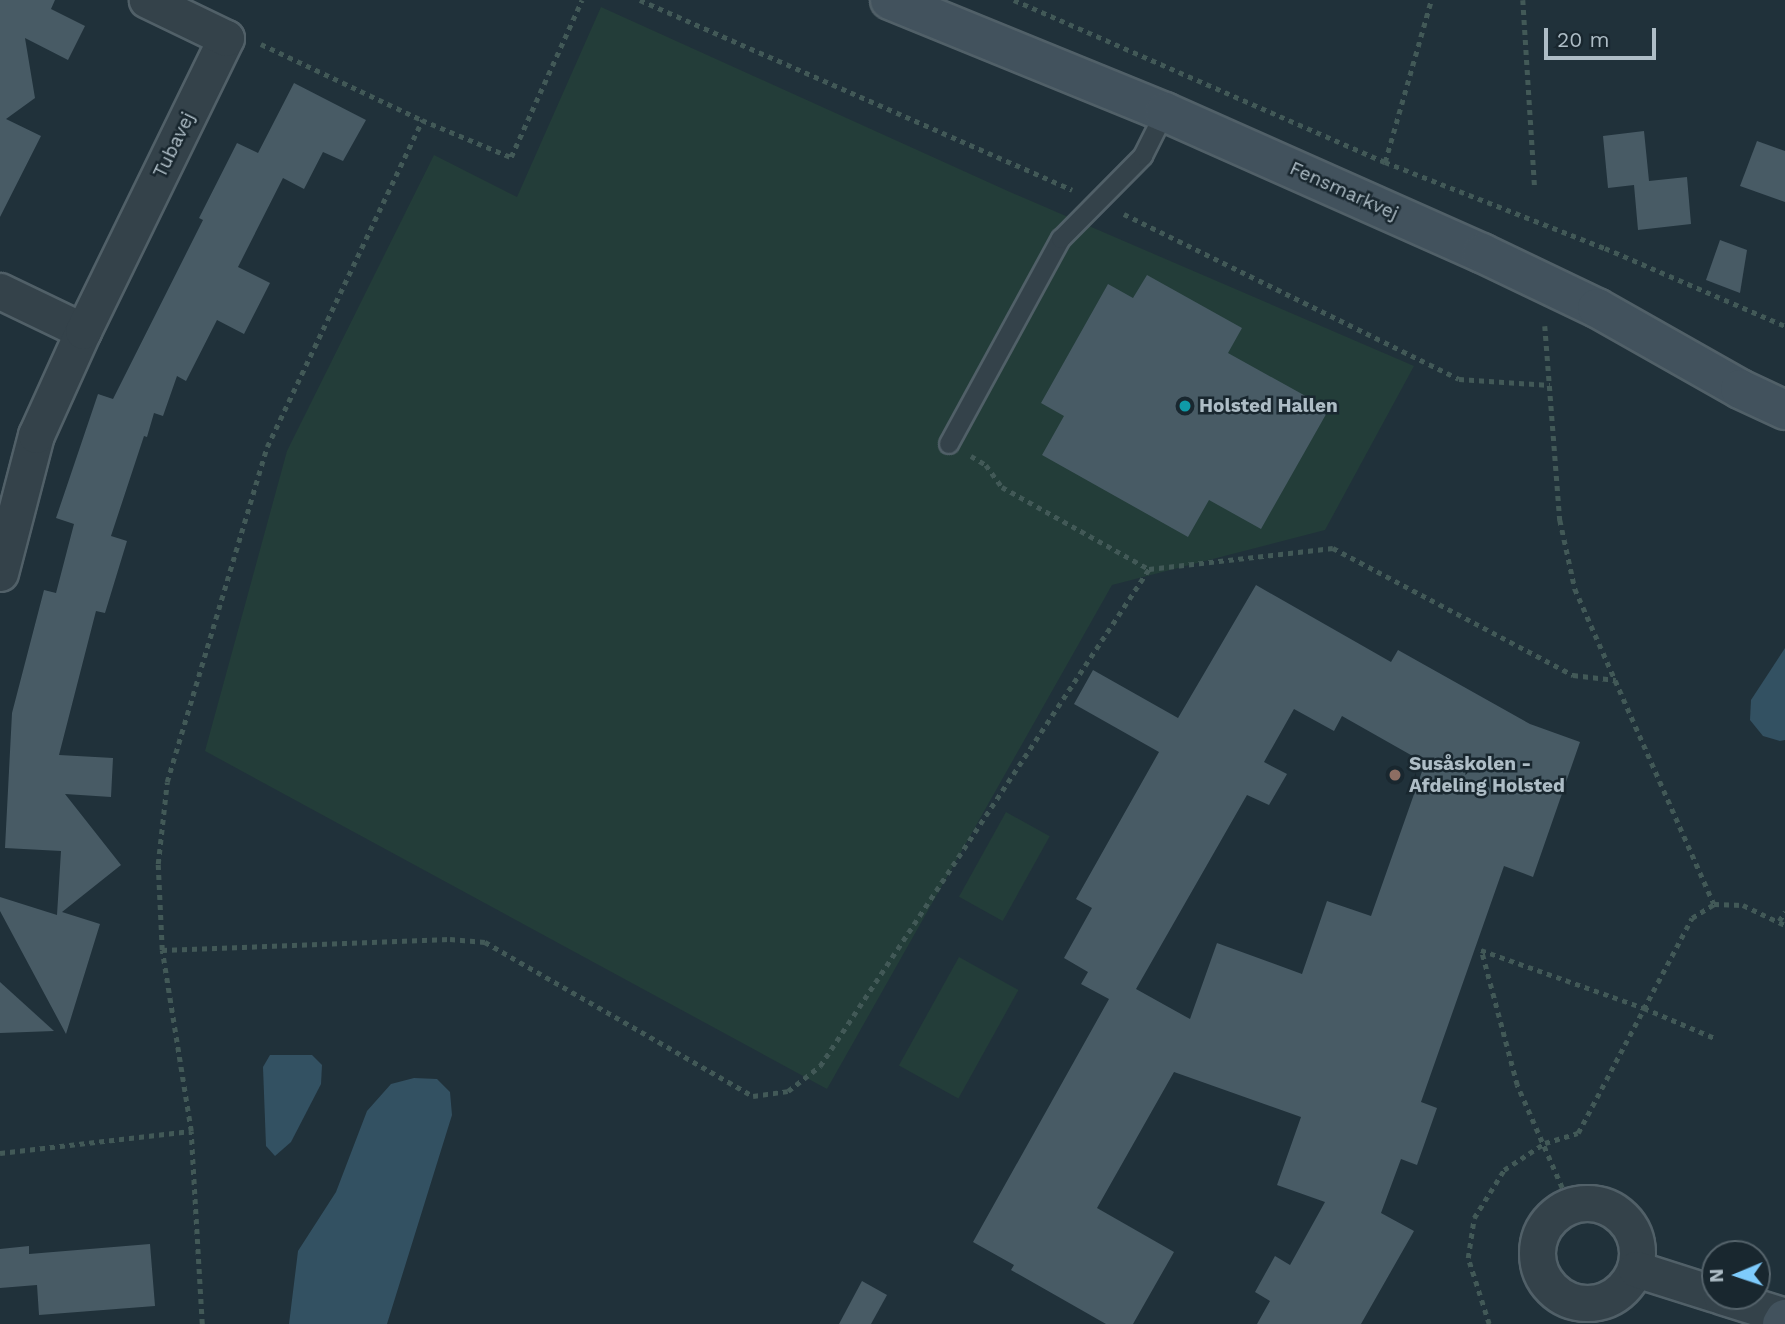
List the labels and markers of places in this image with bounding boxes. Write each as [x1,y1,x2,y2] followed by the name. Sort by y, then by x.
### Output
[1199,395,1338,417] place label: Holsted Hallen
[1177,398,1193,414] marker: Holsted Hallen
[1409,753,1565,797] place label: Susåskolen - Afdeling Holsted
[1387,767,1403,783] marker: Susåskolen - Afdeling Holsted

